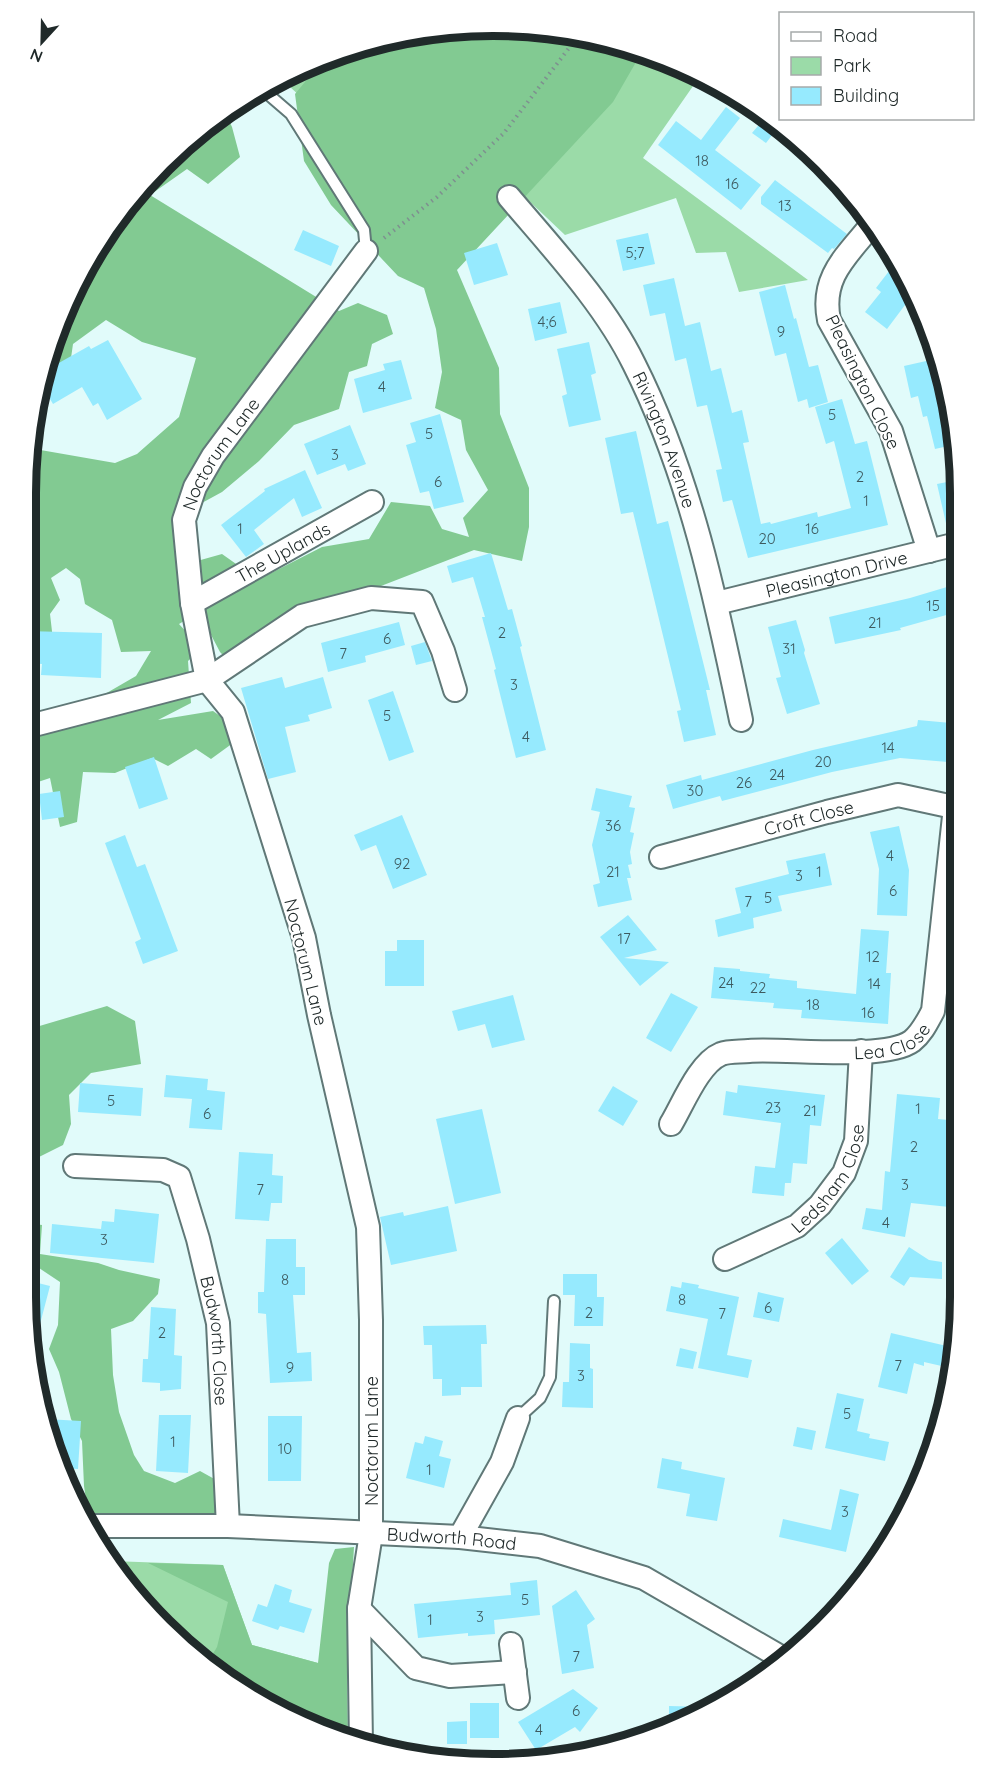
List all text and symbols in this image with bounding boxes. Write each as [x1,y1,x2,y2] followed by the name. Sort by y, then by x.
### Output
[12,12,72,72] north arrow
[779,12,974,120] legend
[833,24,878,47] text: Road
[27,44,46,67] text: N
[833,54,871,77] text: Park
[833,84,899,107] text: Building
[695,151,709,170] house number: 18
[725,174,739,193] house number: 16
[778,196,792,215] house number: 13
[626,243,645,262] house number: 5;7
[820,311,906,453] street label: Pleasington Close
[538,312,556,331] house number: 4;6
[777,322,785,341] house number: 9
[628,368,701,511] street label: Rivington Avenue
[378,377,386,396] house number: 4
[177,393,264,513] street label: Noctorum Lane
[828,405,836,424] house number: 5
[425,424,433,443] house number: 5
[331,445,339,464] house number: 3
[856,467,864,486] house number: 2
[434,472,442,491] house number: 6
[863,491,869,510] house number: 1
[231,516,334,588] street label: The Uplands
[237,519,243,538] house number: 1
[805,519,819,538] house number: 16
[758,529,776,548] house number: 20
[763,545,910,602] street label: Pleasington Drive
[926,596,940,615] house number: 15
[868,613,882,632] house number: 21
[498,623,506,642] house number: 2
[383,629,391,648] house number: 6
[782,639,796,658] house number: 31
[339,644,347,663] house number: 7
[510,675,518,694] house number: 3
[383,706,391,725] house number: 5
[522,727,530,746] house number: 4
[881,738,895,757] house number: 14
[814,752,832,771] house number: 20
[769,765,785,784] house number: 24
[736,773,752,792] house number: 26
[687,781,703,800] house number: 30
[761,795,856,840] street label: Croft Close
[605,816,621,835] house number: 36
[886,846,894,865] house number: 4
[394,854,410,873] house number: 92
[606,862,620,881] house number: 21
[816,862,822,881] house number: 1
[795,866,803,885] house number: 3
[889,881,897,900] house number: 6
[764,888,772,907] house number: 5
[744,892,752,911] house number: 7
[279,896,333,1028] street label: Noctorum Lane
[617,929,631,948] house number: 17
[866,947,880,966] house number: 12
[718,973,734,992] house number: 24
[867,974,881,993] house number: 14
[750,978,766,997] house number: 22
[806,995,820,1014] house number: 18
[861,1003,875,1022] house number: 16
[854,1019,935,1064] street label: Lea Close
[107,1091,115,1110] house number: 5
[765,1098,781,1117] house number: 23
[915,1099,921,1118] house number: 1
[803,1101,817,1120] house number: 21
[203,1104,211,1123] house number: 6
[786,1123,868,1238] street label: Ledsham Close
[910,1137,918,1156] house number: 2
[901,1175,909,1194] house number: 3
[256,1180,264,1199] house number: 7
[882,1213,890,1232] house number: 4
[100,1230,108,1249] house number: 3
[281,1270,289,1289] house number: 8
[196,1274,234,1406] street label: Budworth Close
[678,1290,686,1309] house number: 8
[764,1298,772,1317] house number: 6
[585,1303,593,1322] house number: 2
[718,1304,726,1323] house number: 7
[158,1323,166,1342] house number: 2
[894,1356,902,1375] house number: 7
[286,1358,294,1377] house number: 9
[577,1366,585,1385] house number: 3
[360,1376,383,1506] street label: Noctorum Lane
[843,1404,851,1423] house number: 5
[170,1432,176,1451] house number: 1
[278,1439,292,1458] house number: 10
[426,1460,432,1479] house number: 1
[841,1502,849,1521] house number: 3
[386,1522,518,1555] street label: Budworth Road
[521,1590,529,1609] house number: 5
[476,1607,484,1626] house number: 3
[427,1610,433,1629] house number: 1
[572,1647,580,1666] house number: 7
[572,1701,580,1720] house number: 6
[535,1720,543,1739] house number: 4

